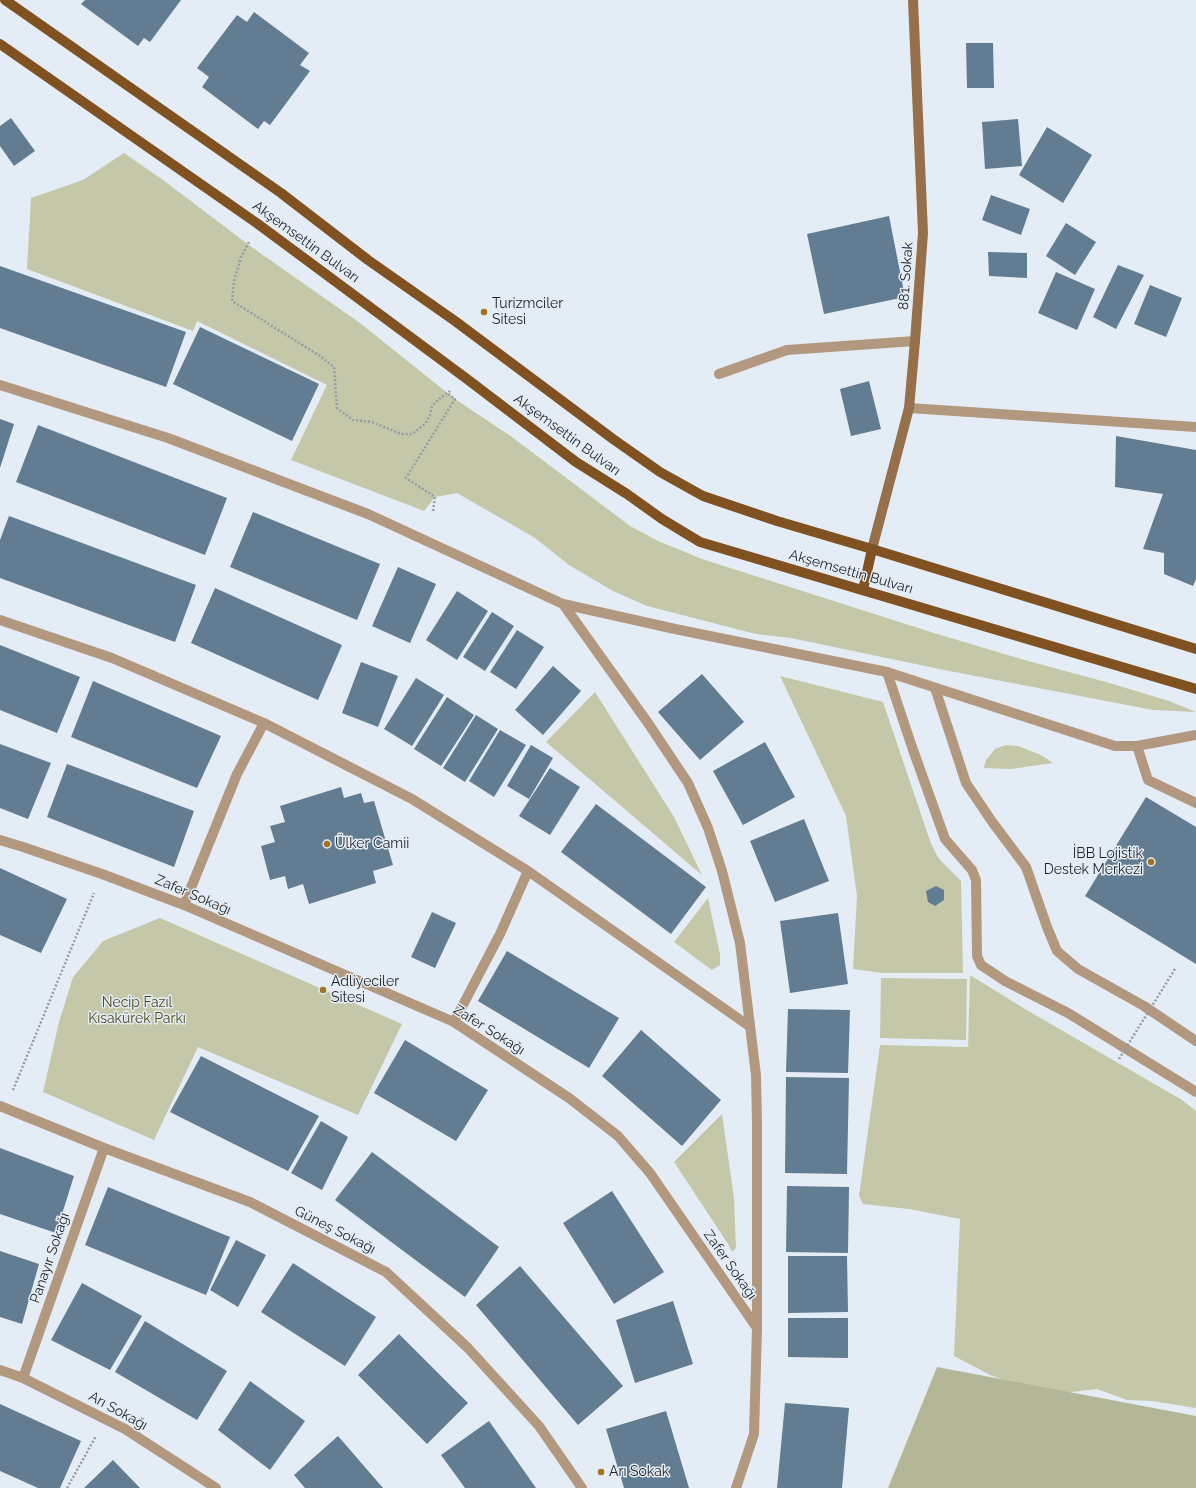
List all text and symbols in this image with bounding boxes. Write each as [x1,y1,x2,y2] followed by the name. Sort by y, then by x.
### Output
[249,198,363,286] street label: Akşemsettin Bulvarı
[895,241,917,311] street label: 881. Sokak
[492,296,563,328] place label: Turizmciler Sitesi
[479,307,489,317] marker: Turizmciler Sitesi
[510,391,624,479] street label: Akşemsettin Bulvarı
[787,546,915,598] street label: Akşemsettin Bulvarı
[335,836,409,852] place label: Ülker Camii
[322,839,332,849] marker: Ülker Camii
[1044,846,1143,878] place label: İBB Lojistik Destek Merkezi
[1146,857,1156,867] marker: İBB Lojistik Destek Merkezi
[152,871,234,919] street label: Zafer Sokağı
[331,974,399,1006] place label: Adliyeciler Sitesi
[318,985,328,995] marker: Adliyeciler Sitesi
[88,995,186,1028] park label: Necip Fazıl Kısakürek Parkı
[450,1001,528,1059] street label: Zafer Sokağı
[292,1202,378,1258] street label: Güneş Sokağı
[27,1211,73,1305] street label: Panayır Sokağı
[700,1227,760,1303] street label: Zafer Sokağı
[86,1388,150,1434] street label: Arı Sokağı
[609,1464,669,1480] place label: Arı Sokak
[596,1467,606,1477] marker: Arı Sokak

